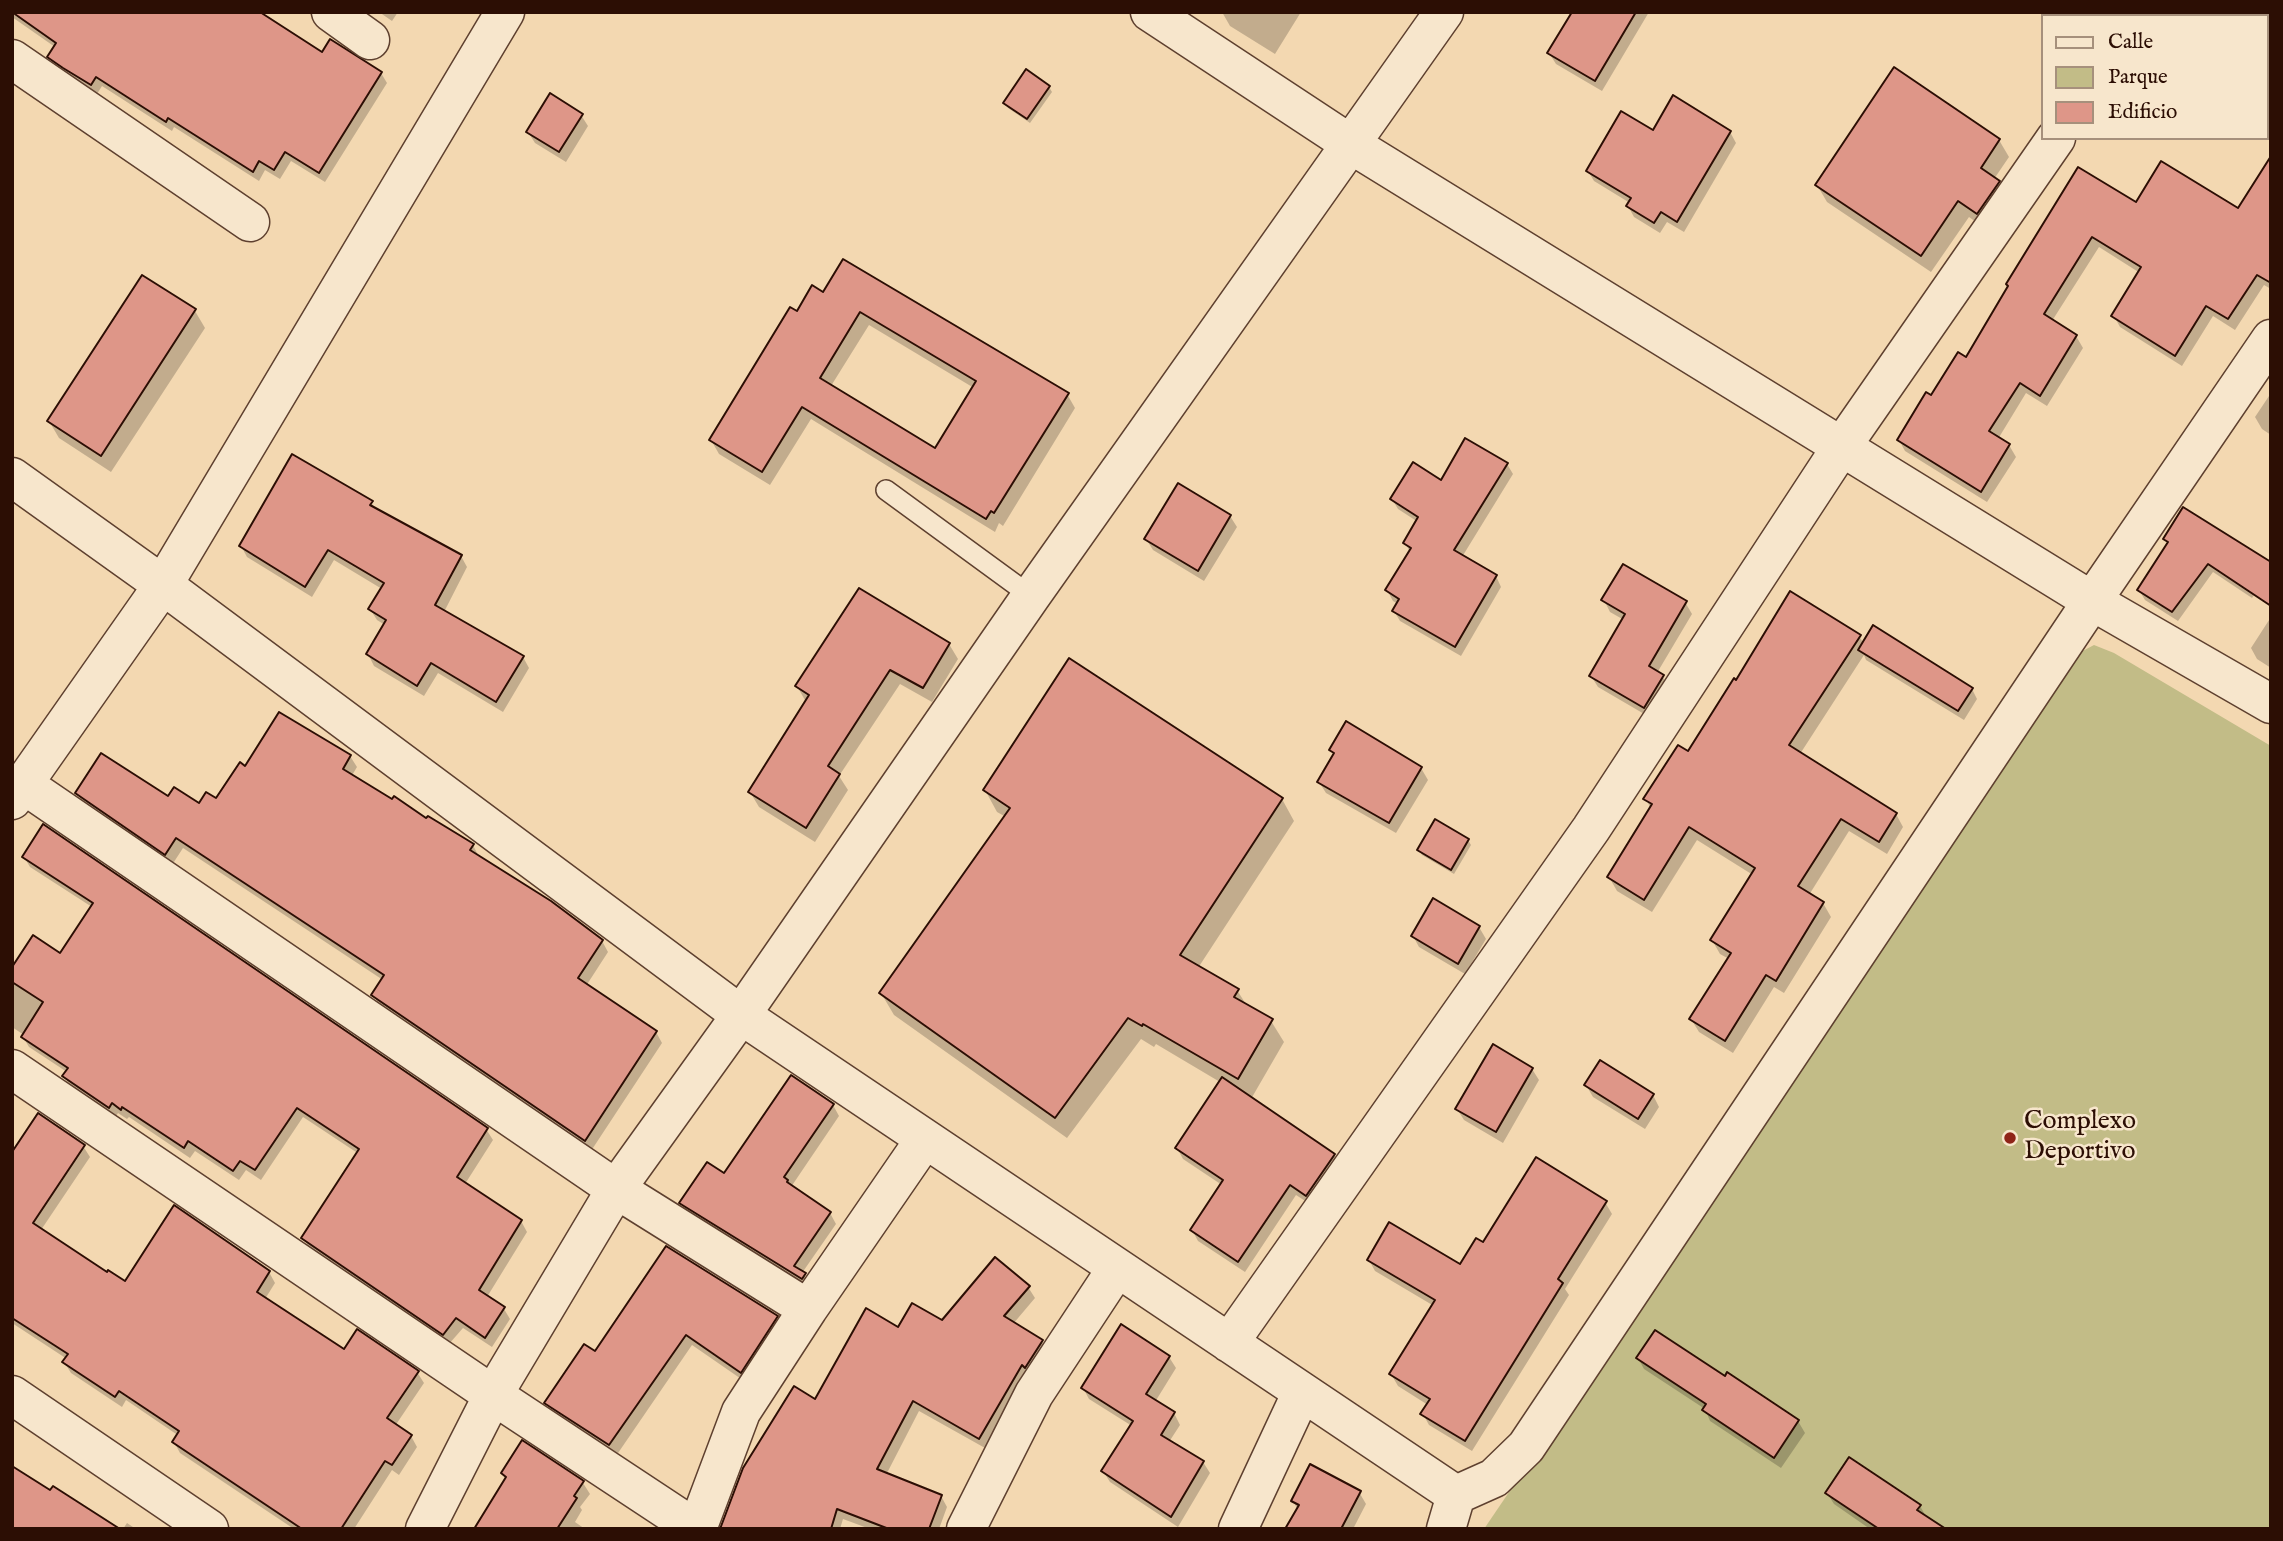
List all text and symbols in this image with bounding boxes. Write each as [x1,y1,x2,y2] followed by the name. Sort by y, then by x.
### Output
[2042,14,2269,140] legend
[2108,29,2153,56] text: Calle
[2108,64,2168,91] text: Parque
[2108,99,2177,126] text: Edificio
[2024,1107,2136,1168] place label: Complexo Deportivo
[2002,1130,2018,1146] marker: Complexo Deportivo

